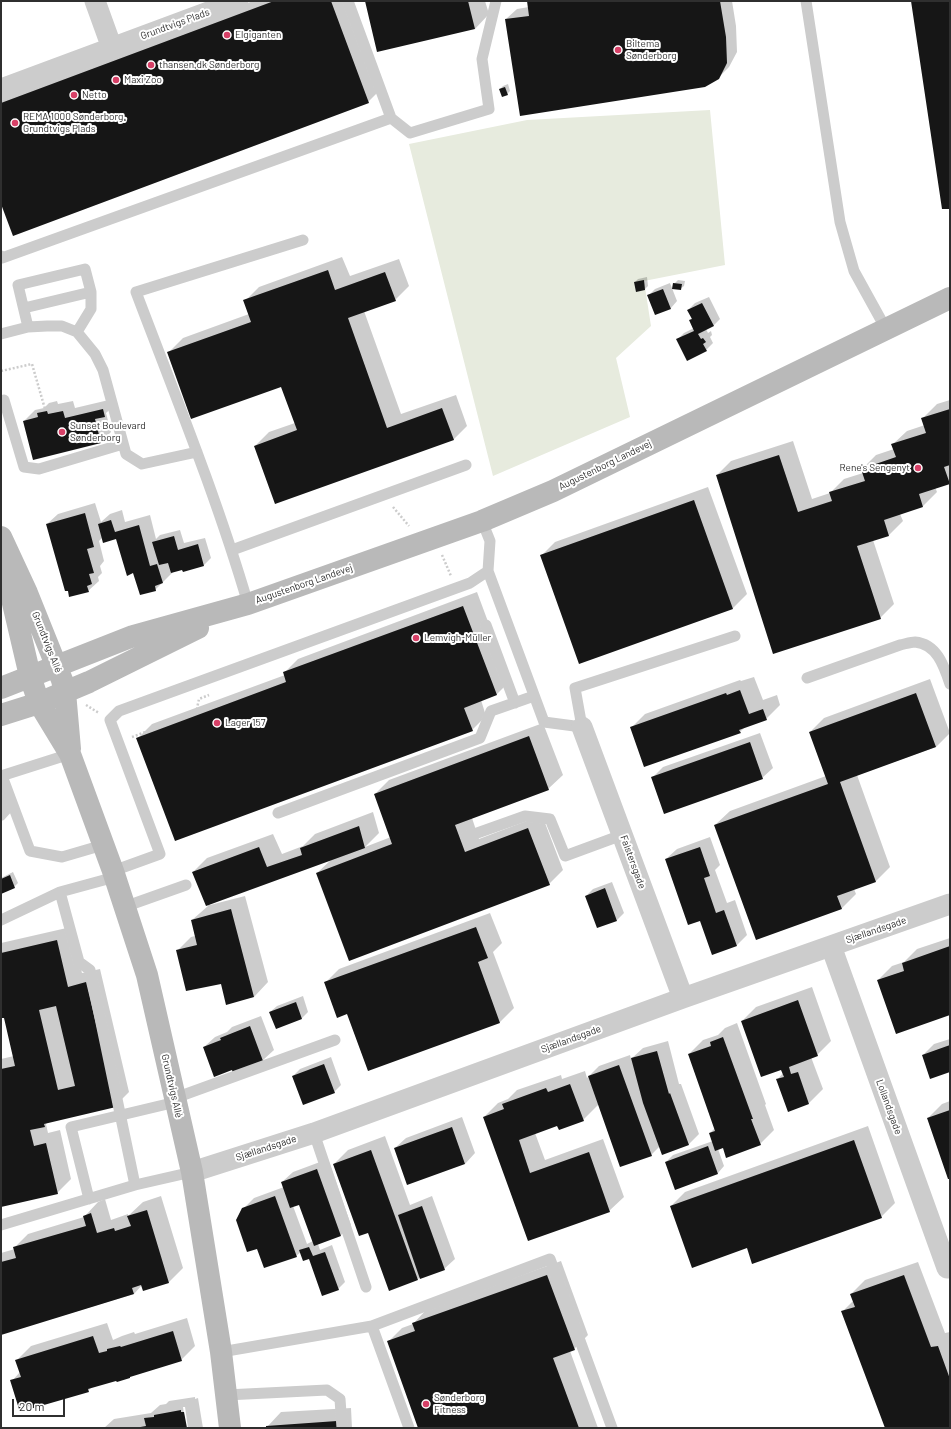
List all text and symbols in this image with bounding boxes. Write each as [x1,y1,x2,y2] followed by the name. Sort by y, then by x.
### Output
[139,6,211,42] street label: Grundtvigs Plads
[235,29,281,41] place label: Elgiganten
[222,30,232,40] marker: Elgiganten
[626,38,677,62] place label: Biltema Sønderborg
[613,45,623,55] marker: Biltema Sønderborg
[159,59,259,71] place label: thansen.dk Sønderborg
[146,60,156,70] marker: thansen.dk Sønderborg
[124,74,162,86] place label: Maxi Zoo
[111,75,121,85] marker: Maxi Zoo
[82,89,107,101] place label: Netto
[69,90,79,100] marker: Netto
[23,111,126,134] place label: REMA 1000 Sønderborg, Grundtvigs Plads
[10,118,20,128] marker: REMA 1000 Sønderborg, Grundtvigs Plads
[70,420,146,444] place label: Sunset Boulevard Sønderborg
[57,427,67,437] marker: Sunset Boulevard Sønderborg
[557,437,653,493] street label: Augustenborg Landevej
[839,462,910,474] place label: Rene's Sengenyt
[913,463,923,473] marker: Rene's Sengenyt
[254,562,354,606] street label: Augustenborg Landevej
[29,610,65,674] street label: Grundtvigs Allé
[424,632,491,644] place label: Lemvigh-Müller
[411,633,421,643] marker: Lemvigh-Müller
[225,717,265,729] place label: Lager 157
[212,718,222,728] marker: Lager 157
[618,834,648,890] street label: Falstersgade
[844,914,908,946] street label: Sjællandsgade
[539,1023,603,1055] street label: Sjællandsgade
[159,1053,185,1119] street label: Grundtvigs Allé
[873,1078,905,1136] street label: Lollandsgade
[234,1133,298,1163] street label: Sjællandsgade
[14,1391,67,1417] scale bar
[434,1392,485,1416] place label: Sønderborg Fitness
[19,1399,45,1413] text: 20 m
[421,1399,431,1409] marker: Sønderborg Fitness

